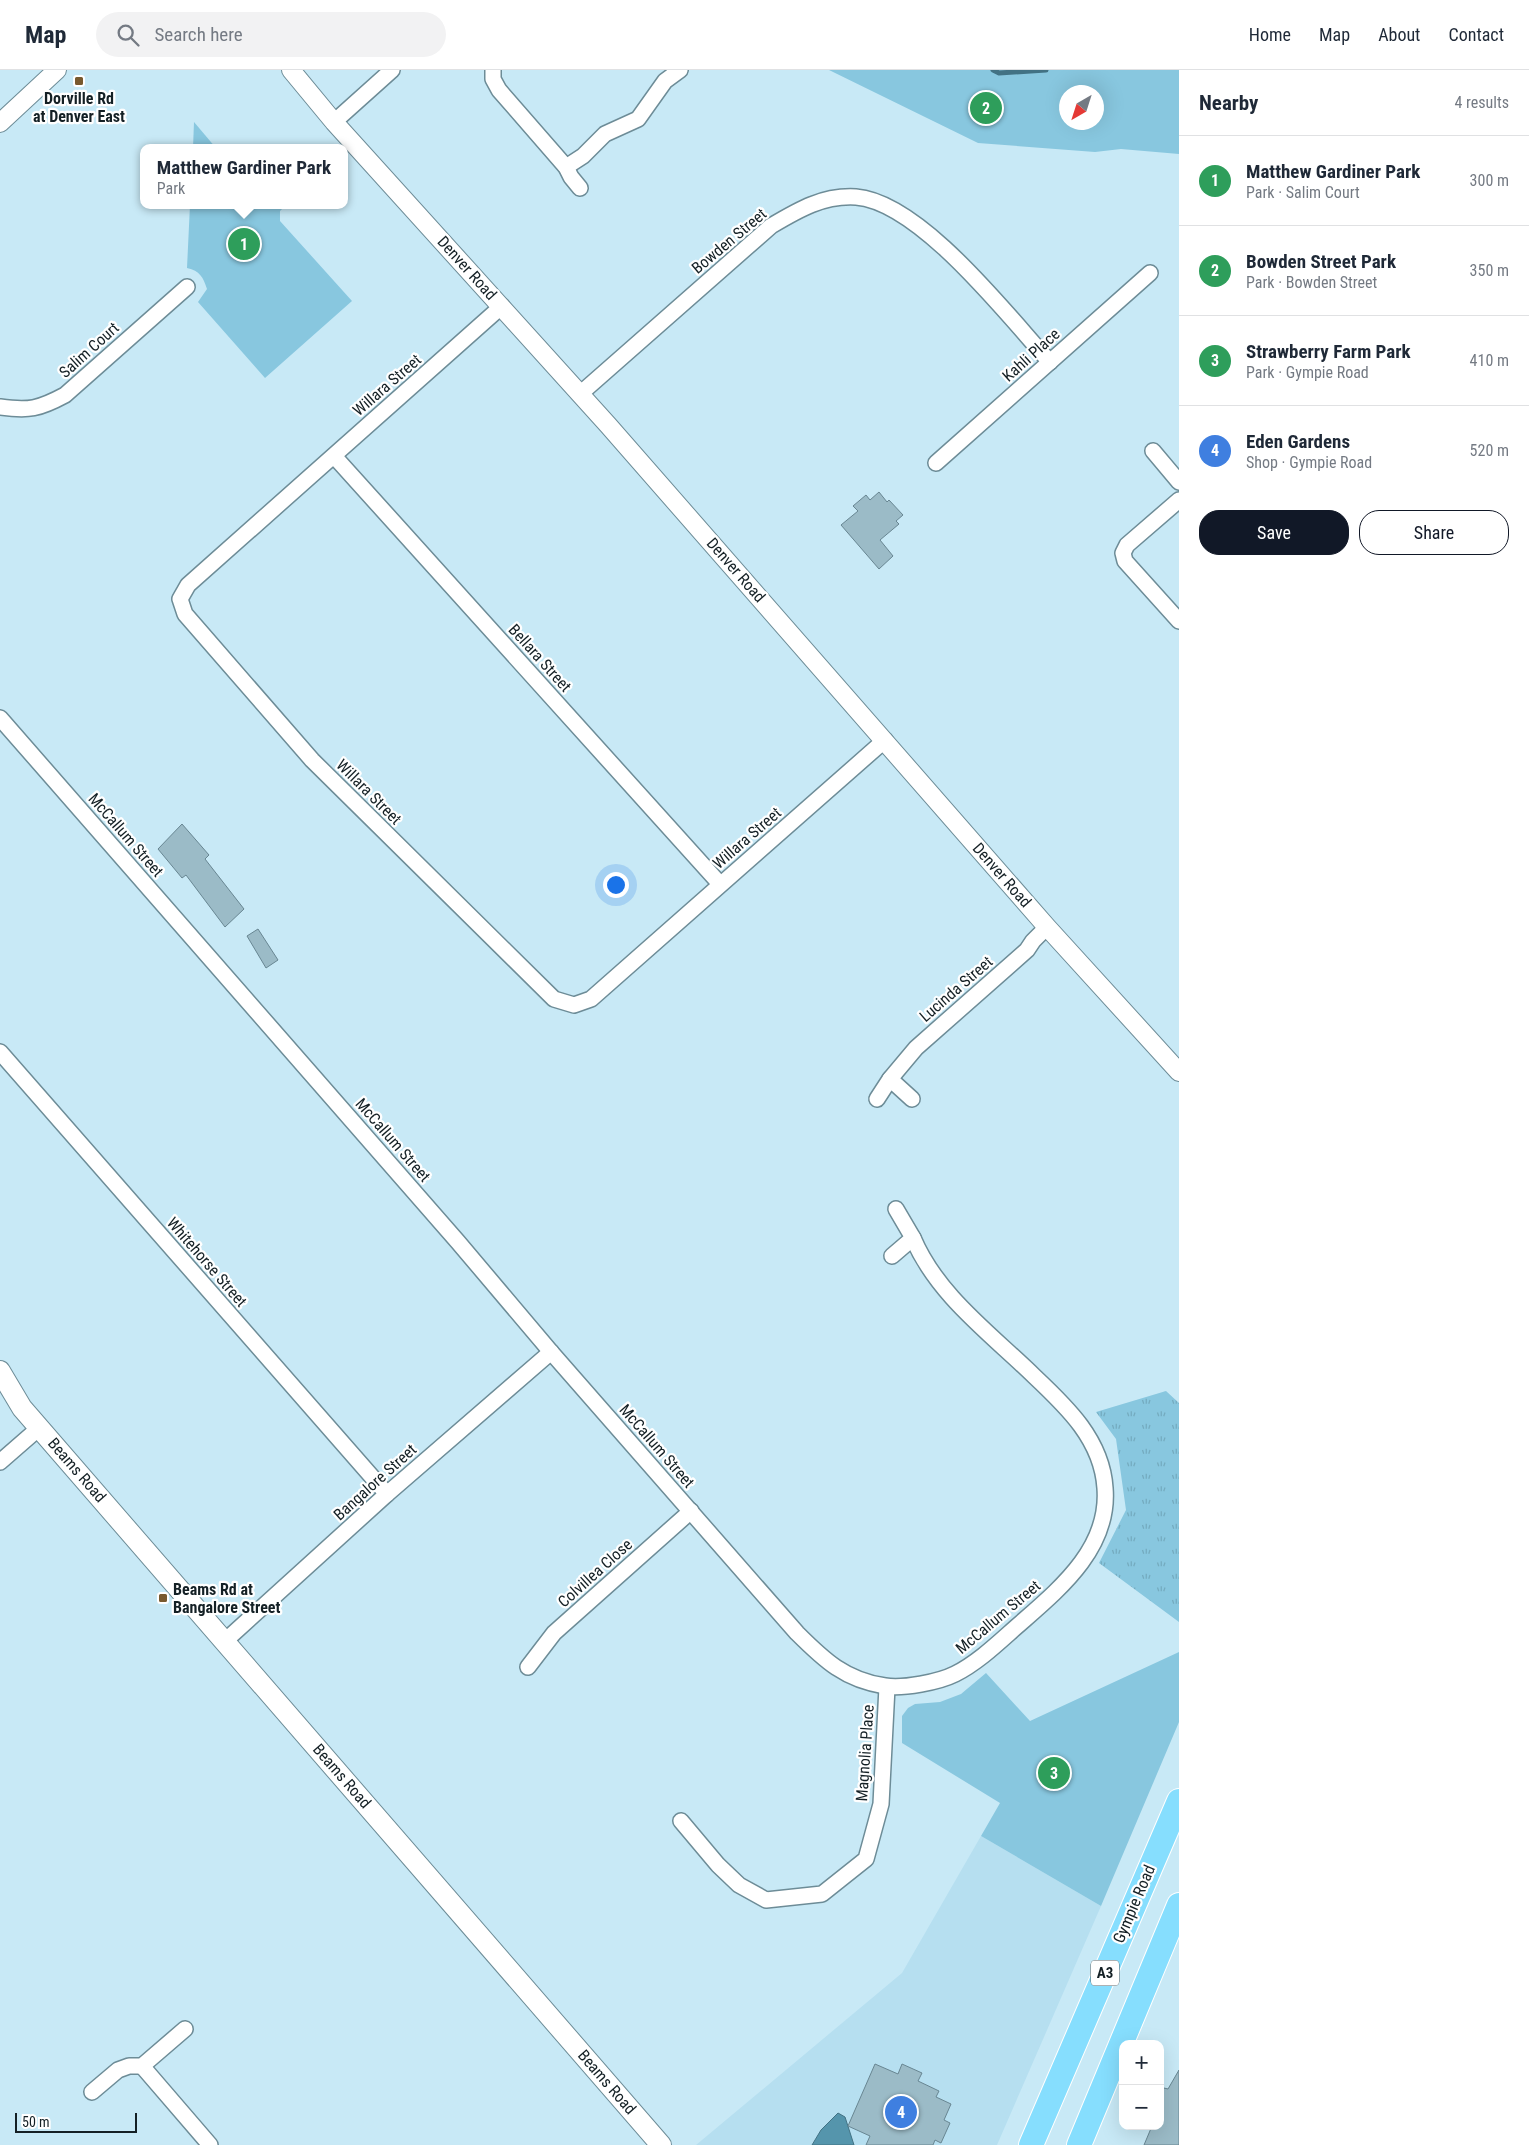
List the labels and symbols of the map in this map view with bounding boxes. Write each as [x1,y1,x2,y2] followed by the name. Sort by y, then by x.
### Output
[73,75,85,87] marker: Dorville Rd at Denver East
[1059,85,1104,130] north arrow
[33,89,125,126] place label: Dorville Rd at Denver East
[970,89,1002,127] pin: 2
[688,204,770,278] street label: Bowden Street
[228,225,260,263] pin: 1
[433,232,501,304] street label: Denver Road
[55,318,123,382] street label: Salim Court
[999,324,1063,386] street label: Kahli Place
[349,350,425,420] street label: Willara Street
[703,534,769,606] street label: Denver Road
[505,620,576,696] street label: Bellara Street
[332,755,406,829] street label: Willara Street
[85,789,168,881] street label: McCallum Street
[709,803,785,873] street label: Willara Street
[969,839,1035,911] street label: Denver Road
[603,872,629,898] your location
[916,952,997,1026] street label: Lucinda Street
[352,1094,435,1186] street label: McCallum Street
[163,1213,251,1311] street label: Whitehorse Street
[616,1400,699,1492] street label: McCallum Street
[44,1434,110,1506] street label: Beams Road
[330,1440,420,1524] street label: Bangalore Street
[554,1535,636,1611] street label: Colvillea Close
[952,1576,1044,1658] street label: McCallum Street
[173,1580,280,1617] place label: Beams Rd at Bangalore Street
[157,1592,169,1604] marker: Beams Rd at Bangalore Street
[852,1704,878,1802] street label: Magnolia Place
[309,1740,375,1812] street label: Beams Road
[1038,1754,1070,1792] pin: 3
[1109,1862,1159,1946] street label: Gympie Road
[1091,1960,1119,1986] road number: A3
[574,2046,640,2118] street label: Beams Road
[885,2093,917,2131] pin: 4
[15,2110,138,2133] scale bar

